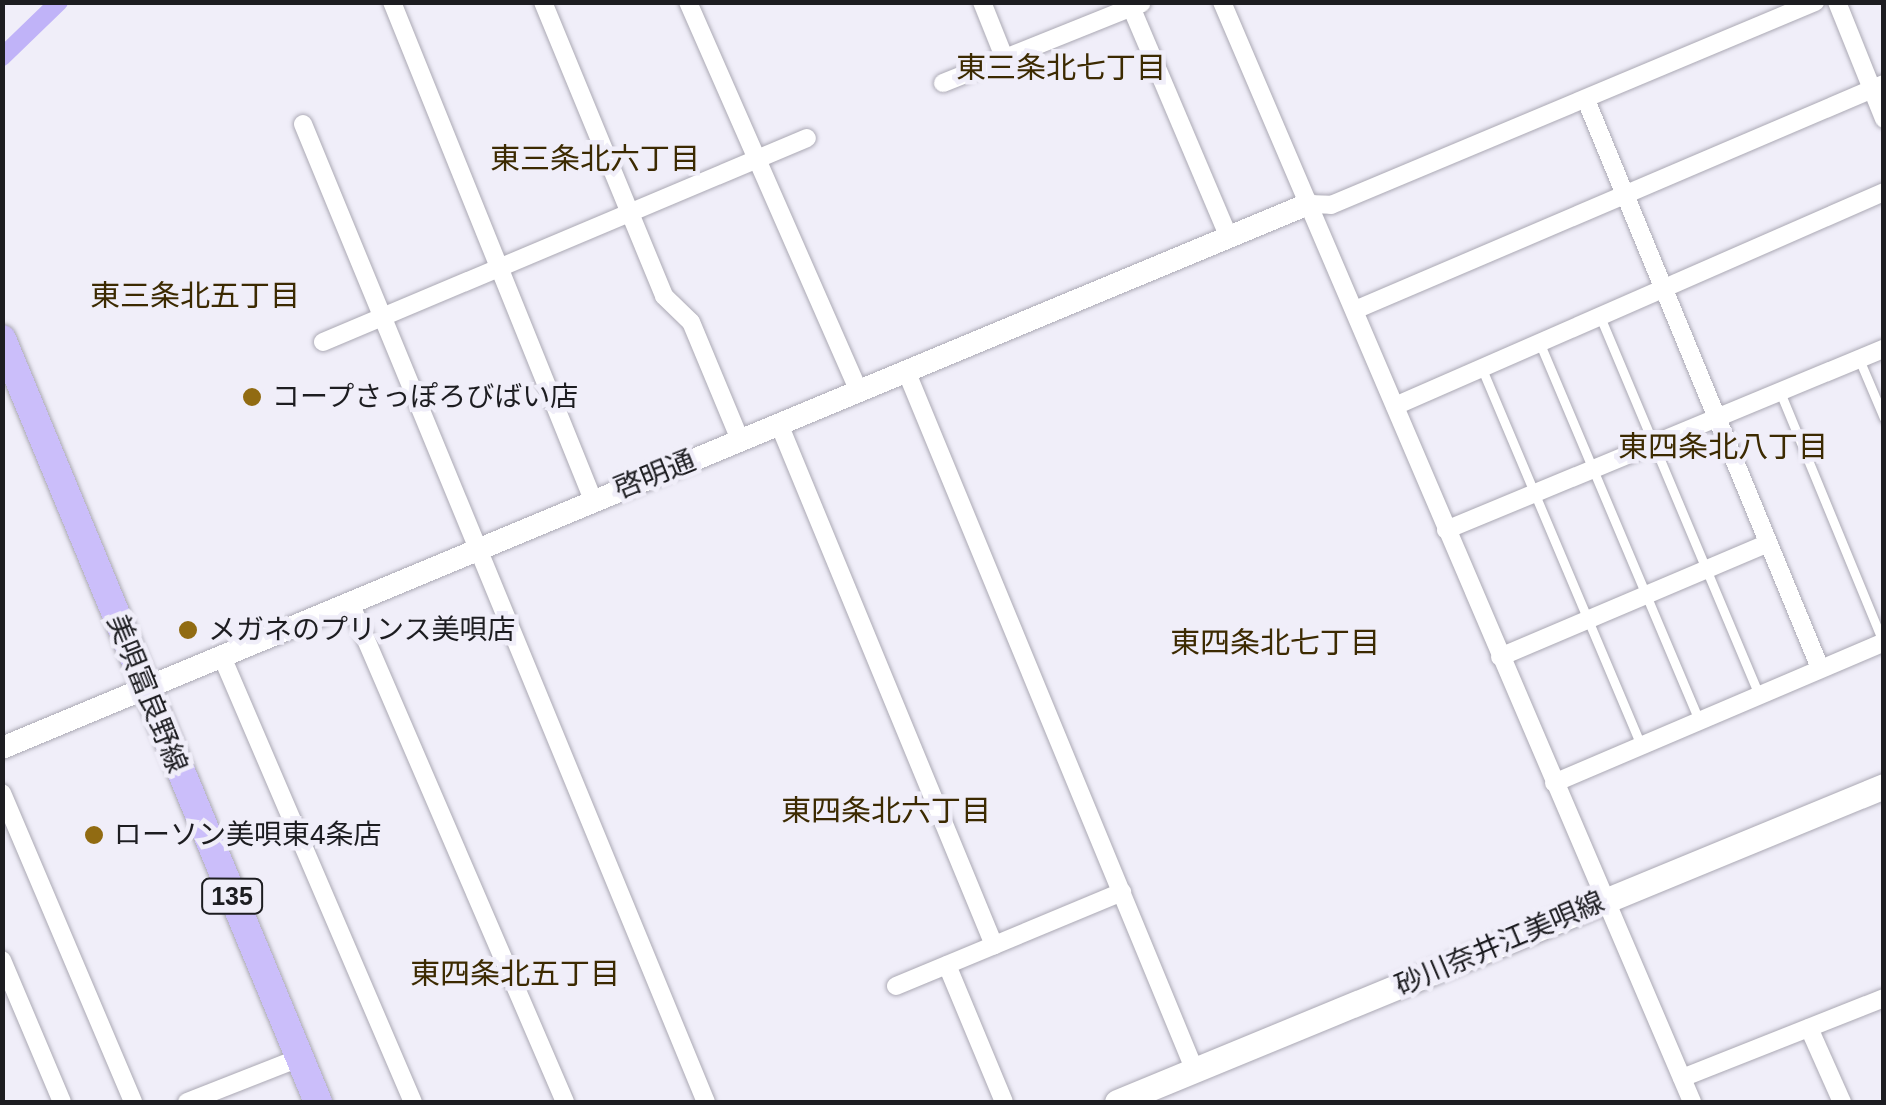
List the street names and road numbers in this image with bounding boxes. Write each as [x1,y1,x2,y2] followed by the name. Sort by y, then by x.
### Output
[610,444,700,506] street label: 啓明通
[100,610,194,778] street label: 美唄富良野線
[200,876,264,916] road number: 135
[1390,885,1610,1003] street label: 砂川奈井江美唄線

